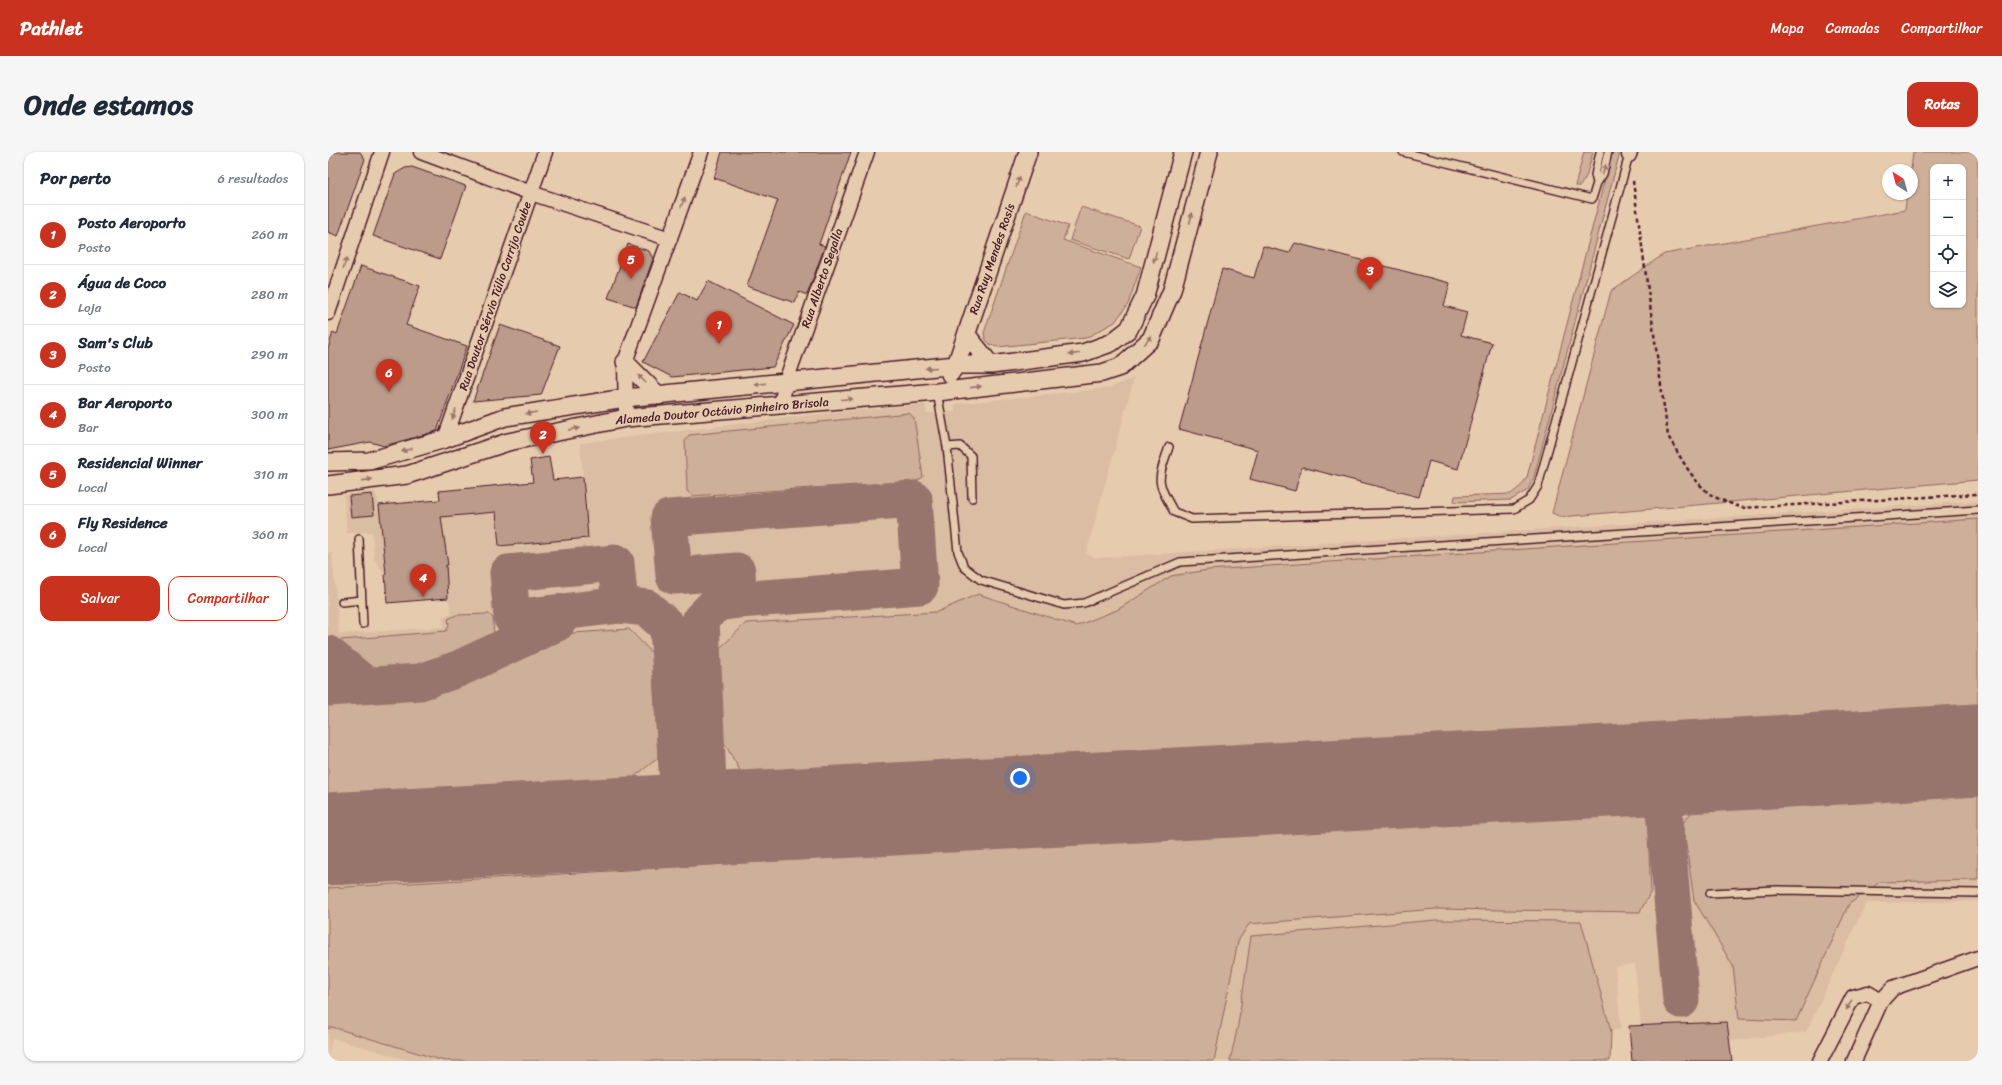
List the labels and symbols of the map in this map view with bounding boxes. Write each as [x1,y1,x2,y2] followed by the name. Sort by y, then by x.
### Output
[1601,163,1607,175] one-way arrow
[1882,164,1918,200] north arrow
[1015,176,1021,188] one-way arrow
[680,196,686,208] one-way arrow
[452,198,538,394] street label: Rua Doutor Sérvio Túlio Carrijo Coube
[963,200,1021,318] street label: Rua Ruy Mendes Rosis
[1188,212,1194,224] one-way arrow
[795,225,849,331] street label: Rua Alberto Segalla
[618,246,644,279] pin: 5
[1152,251,1158,264] one-way arrow
[342,257,348,269] one-way arrow
[1357,257,1383,290] pin: 3
[706,311,732,344] pin: 1
[1144,334,1153,345] one-way arrow
[1068,351,1080,358] one-way arrow
[376,359,402,392] pin: 6
[925,364,937,371] one-way arrow
[637,374,647,384] one-way arrow
[754,381,766,388] one-way arrow
[970,384,982,391] one-way arrow
[613,391,830,431] street label: Alameda Doutor Octávio Pinheiro Brisola
[841,396,853,403] one-way arrow
[450,408,456,420] one-way arrow
[525,410,537,416] one-way arrow
[530,421,556,454] pin: 2
[568,425,580,431] one-way arrow
[401,447,413,453] one-way arrow
[361,477,373,483] one-way arrow
[410,564,436,597] pin: 4
[1010,768,1030,788] your location
[1846,999,1852,1011] one-way arrow

